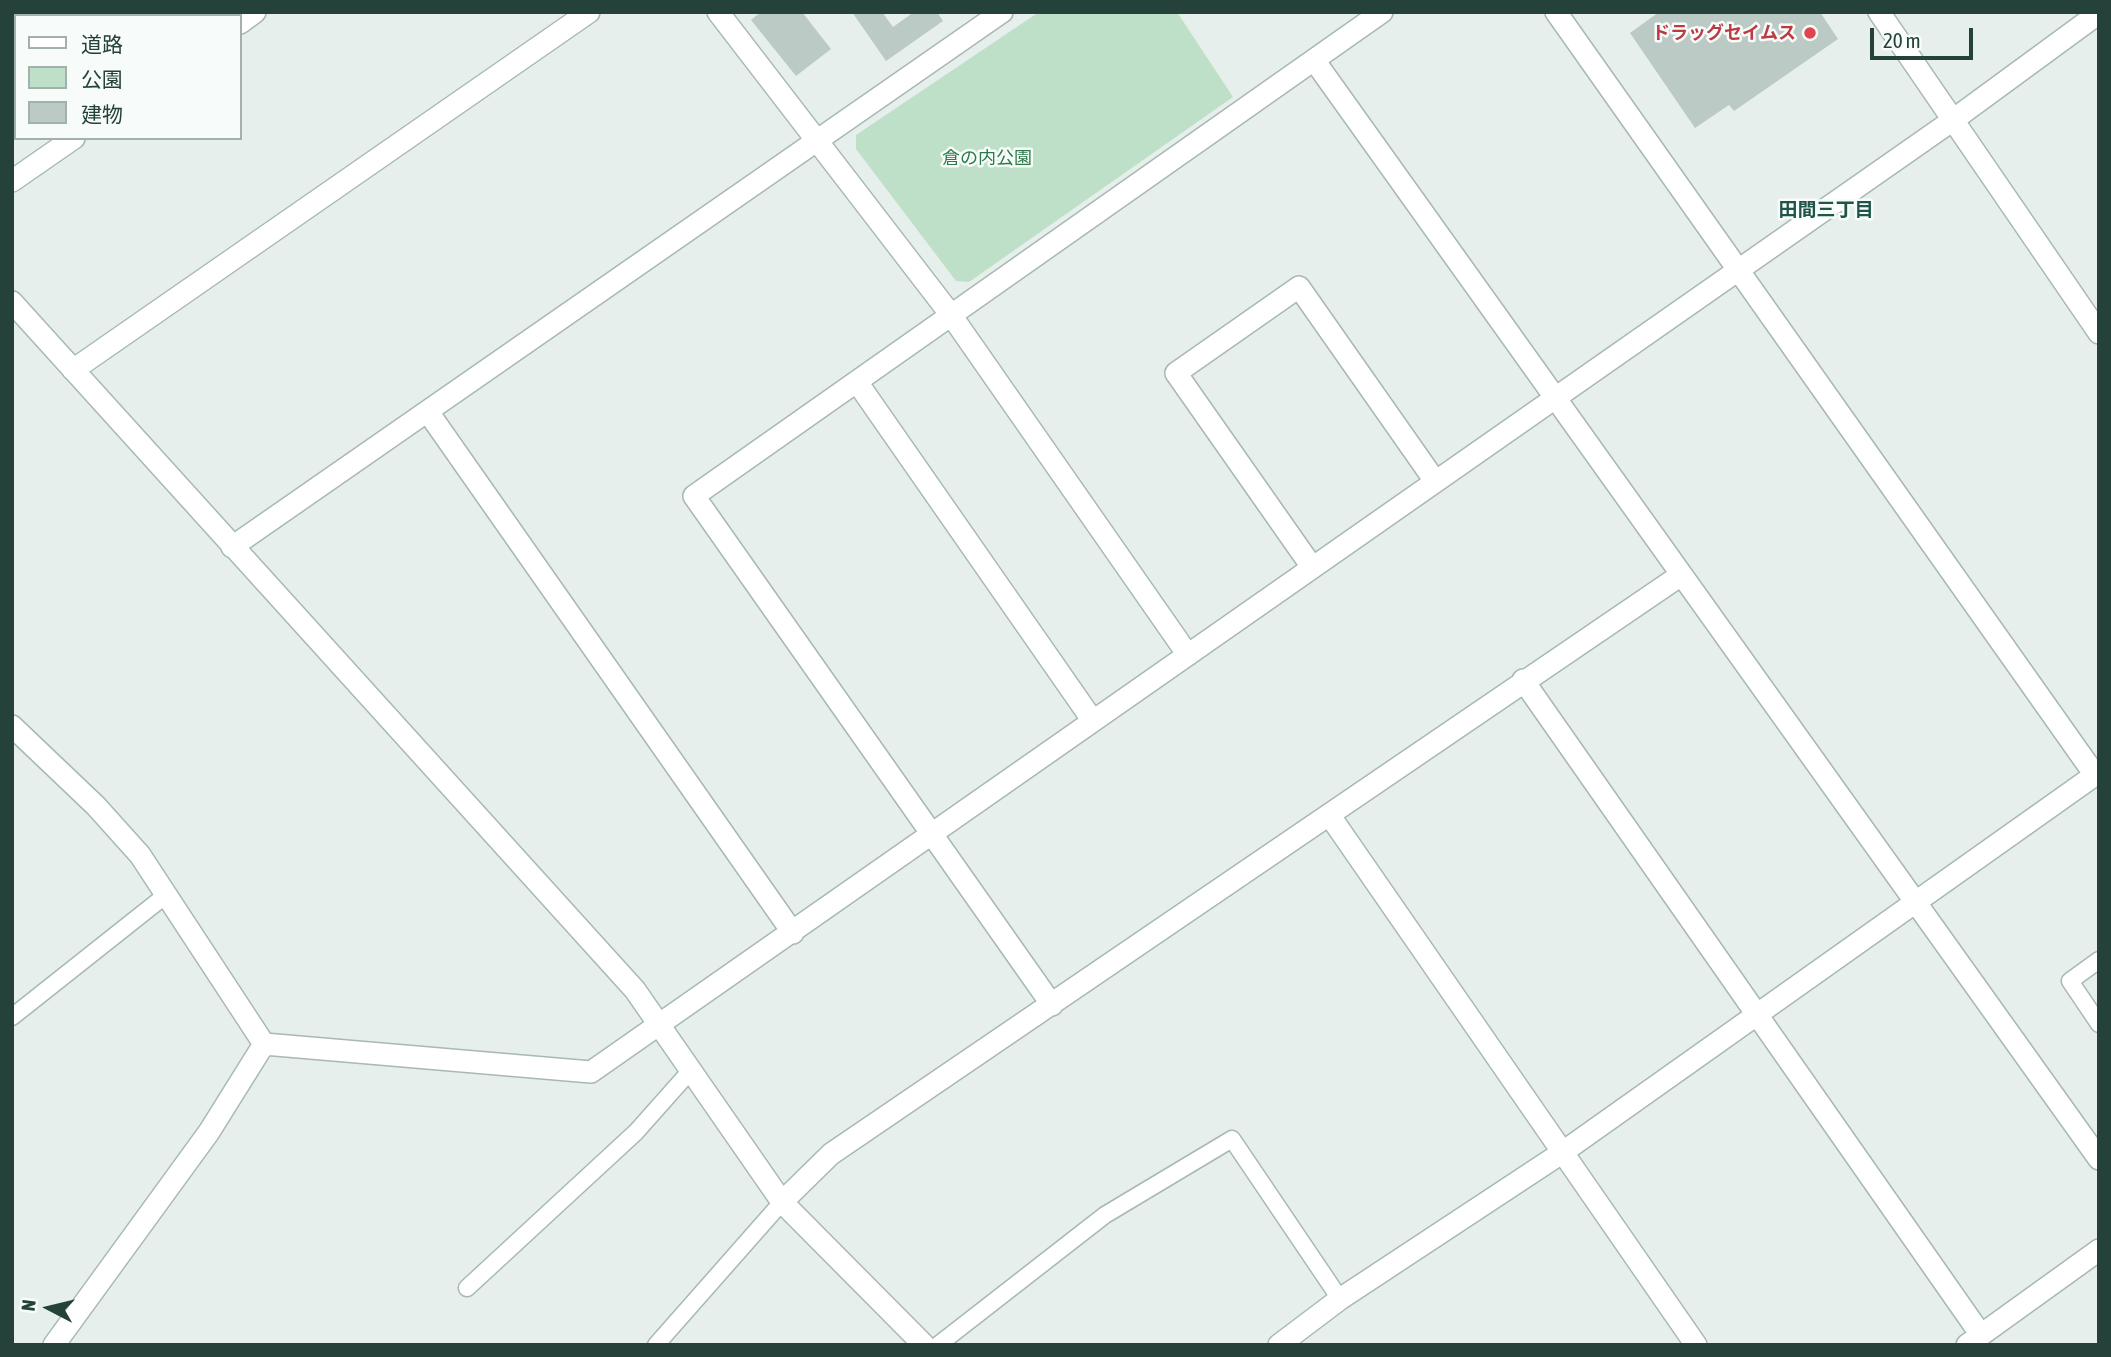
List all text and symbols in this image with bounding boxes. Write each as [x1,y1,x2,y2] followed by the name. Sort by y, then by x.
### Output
[14,14,242,140] legend
[1873,14,1976,58] scale bar
[1652,22,1796,44] place label: ドラッグセイムス
[1802,25,1818,41] marker: ドラッグセイムス
[1883,28,1921,52] text: 20 m
[81,32,123,56] text: 道路
[81,67,123,91] text: 公園
[81,102,123,126] text: 建物
[942,147,1032,169] park label: 倉の内公園
[1779,199,1873,221] district label: 田間三丁目
[14,1273,84,1343] north arrow
[17,1299,40,1312] text: N

